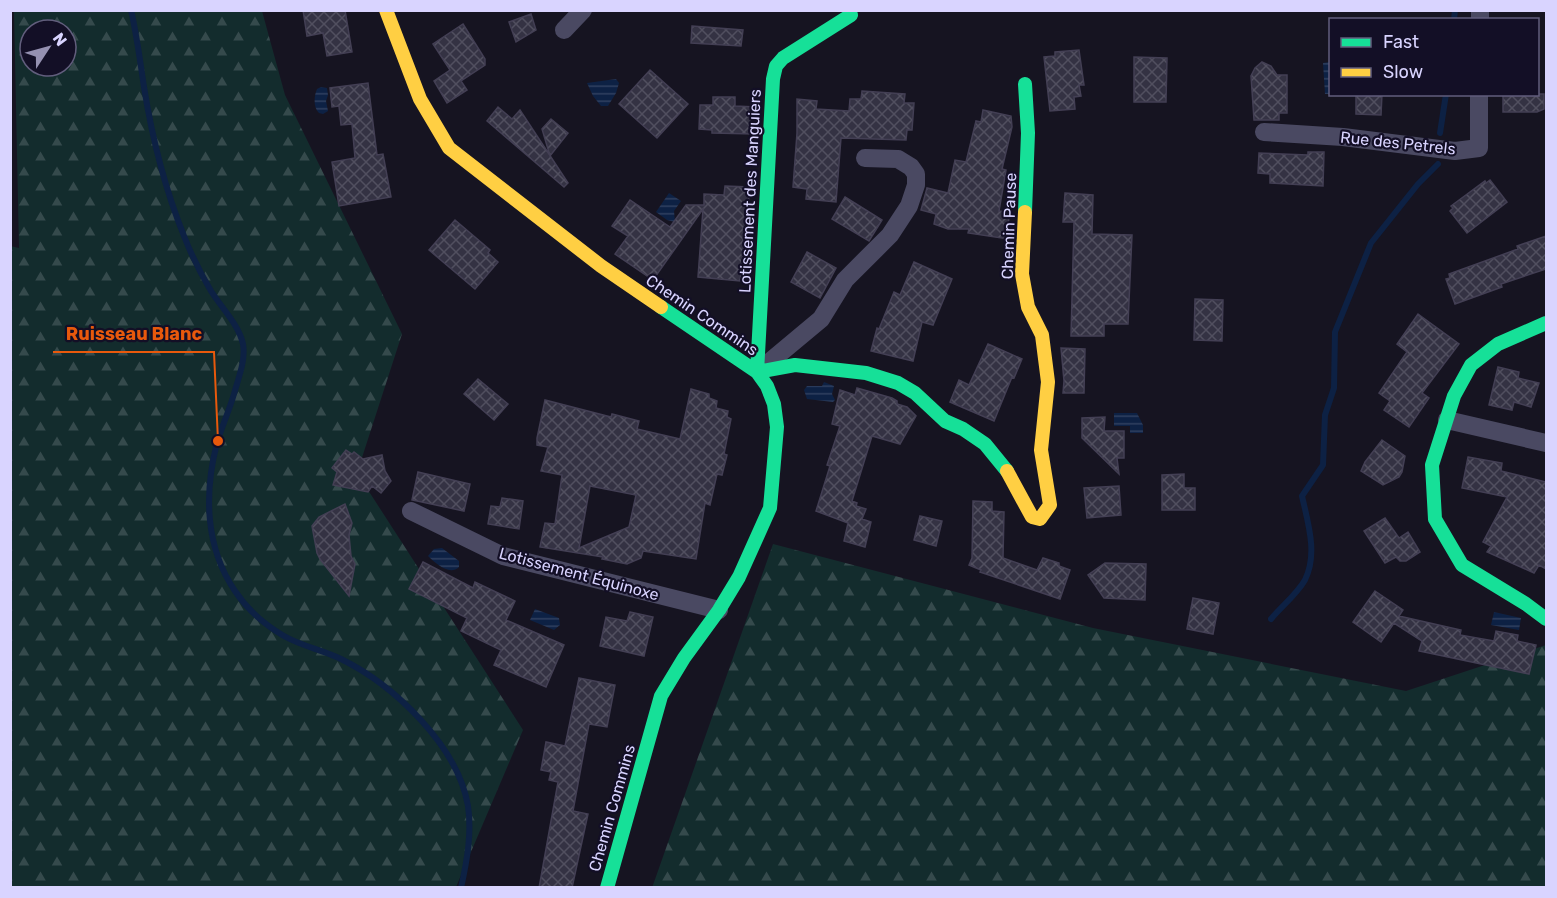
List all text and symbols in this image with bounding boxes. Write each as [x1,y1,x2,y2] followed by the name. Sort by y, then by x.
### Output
[18,18,78,78] north arrow
[1329,18,1539,96] legend
[49,29,71,50] text: N
[1383,31,1419,53] text: Fast
[1383,61,1423,83] text: Slow
[735,88,765,294] street label: Lotissement des Manguiers
[1339,127,1457,159] street label: Rue des Petrels
[998,172,1020,280] street label: Chemin Pause
[642,270,762,360] street label: Chemin Commins
[53,316,214,352] callout: Ruisseau Blanc
[66,323,203,345] text: Ruisseau Blanc
[497,543,661,605] street label: Lotissement Équinoxe
[585,742,639,874] street label: Chemin Commins

